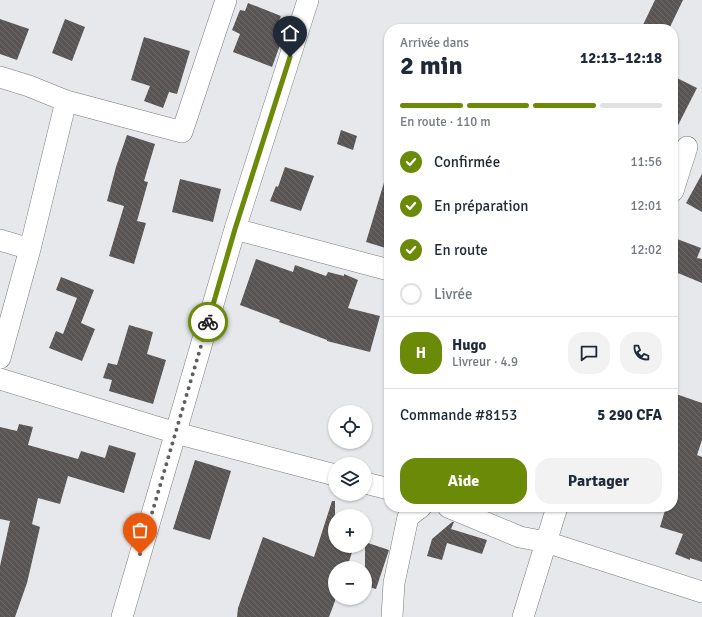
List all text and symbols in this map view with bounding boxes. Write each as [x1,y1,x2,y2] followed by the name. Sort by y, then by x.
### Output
[273,16,307,57] pin
[279,22,301,44] icon: home
[400,35,469,51] text: Arrivée dans
[580,49,662,67] text: 12:13–12:18
[400,50,463,82] text: 2 min
[400,114,491,130] text: En route · 110 m
[400,151,422,173] icon: check
[434,153,500,171] text: Confirmée
[630,154,662,170] text: 11:56
[400,195,422,217] icon: check
[434,197,529,215] text: En préparation
[630,198,662,214] text: 12:01
[400,239,422,261] icon: check
[434,241,488,259] text: En route
[630,242,662,258] text: 12:02
[434,285,473,303] text: Livrée
[188,302,228,342] courier
[197,311,219,333] icon: bike
[568,332,610,374] button: chat
[620,332,662,374] button: phone
[452,336,486,354] text: Hugo
[416,344,426,362] text: H
[452,354,518,370] text: Livreur · 4.9
[328,405,372,605] map controls
[328,405,372,449] button: locate
[400,406,517,424] text: Commande #8153
[597,406,662,424] text: 5 290 CFA
[328,457,372,501] button: layers
[400,458,527,504] button: Aide
[535,458,662,504] button: Partager
[328,509,372,553] button: +
[123,513,157,554] pin
[129,519,151,541] icon: bag
[328,561,372,605] button: −

